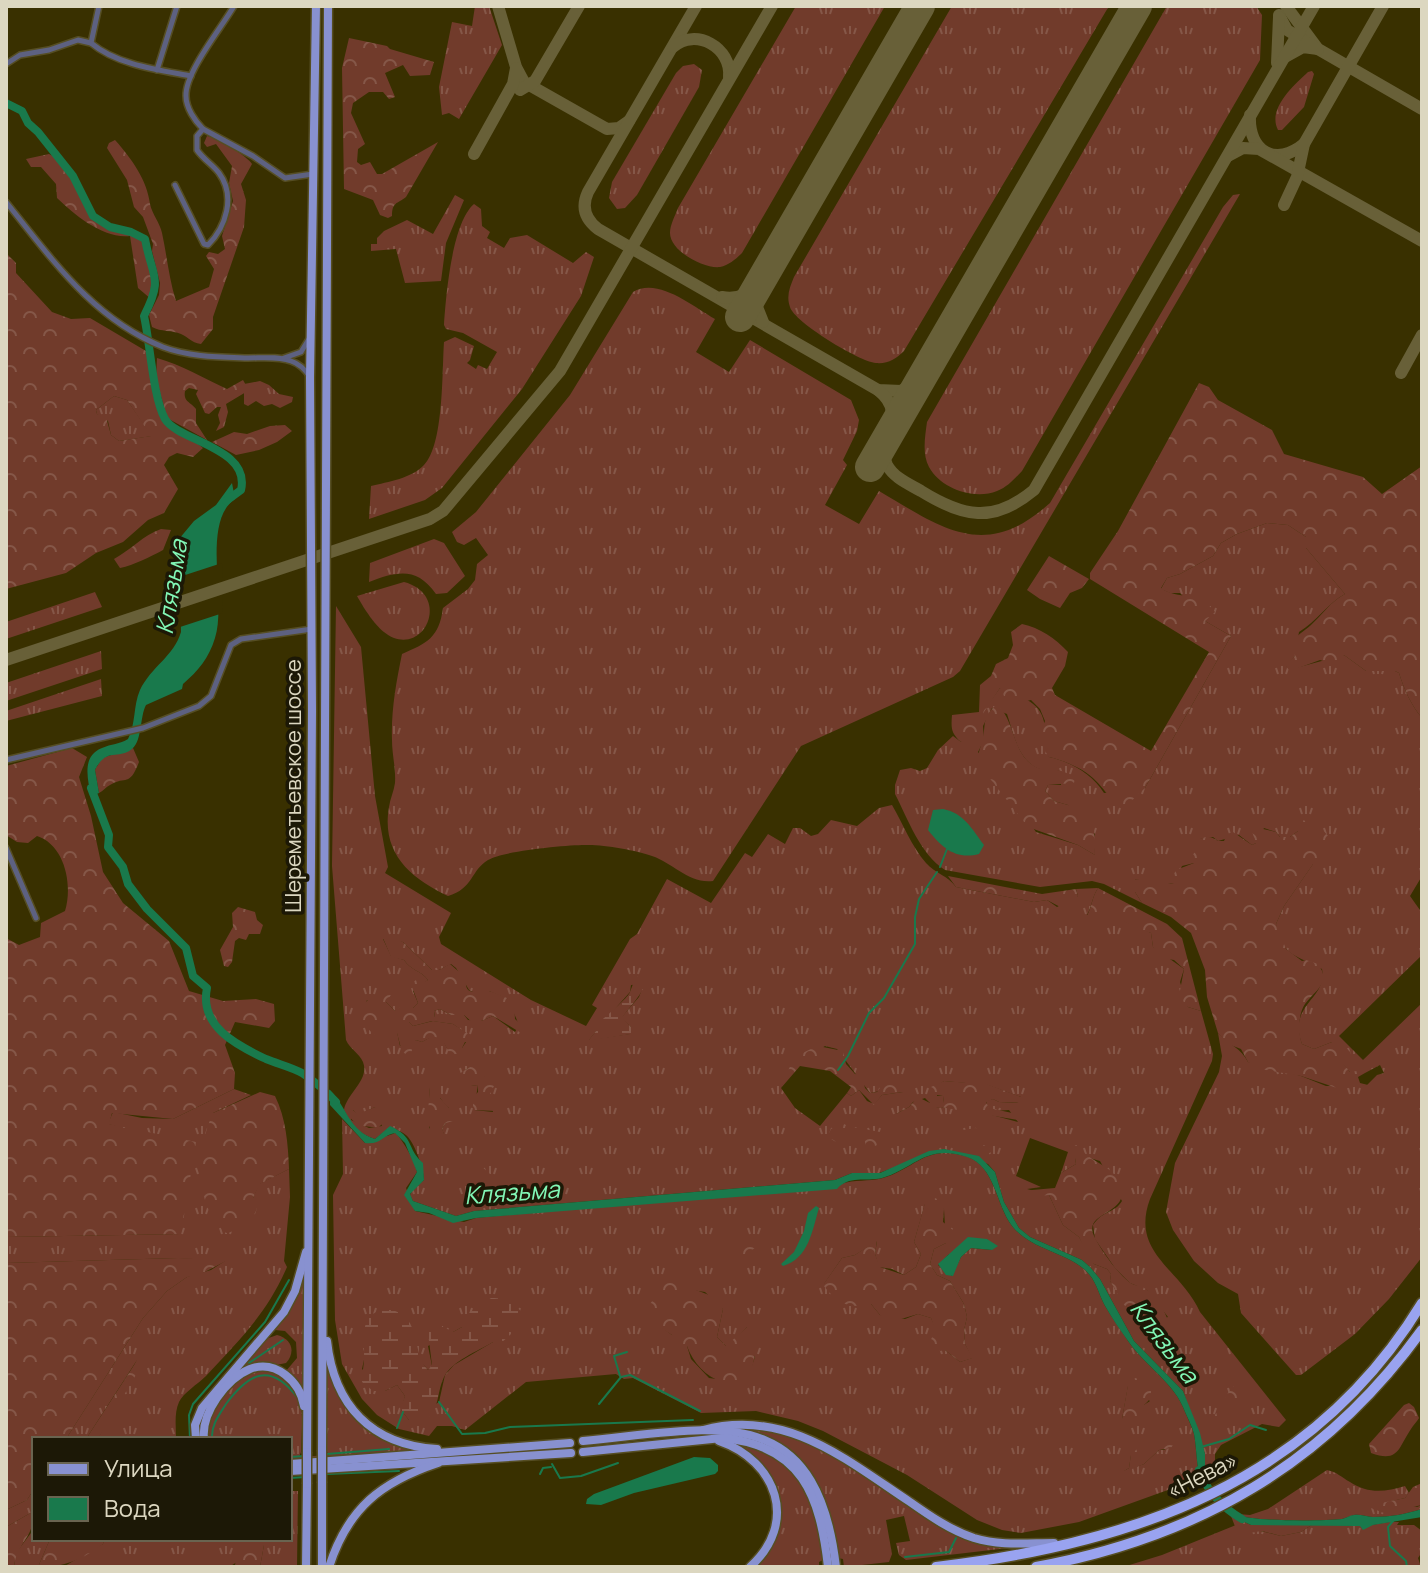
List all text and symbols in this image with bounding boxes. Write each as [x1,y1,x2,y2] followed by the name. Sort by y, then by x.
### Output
[147,535,195,636] water label: Клязьма
[278,659,308,913] street label: Шереметьевское шоссе
[463,1172,562,1211] water label: Клязьма
[1123,1293,1208,1390] water label: Клязьма
[32,1437,292,1541] legend
[1162,1445,1242,1505] street label: «Нева»
[104,1451,173,1484] text: Улица
[104,1491,161,1524] text: Вода

